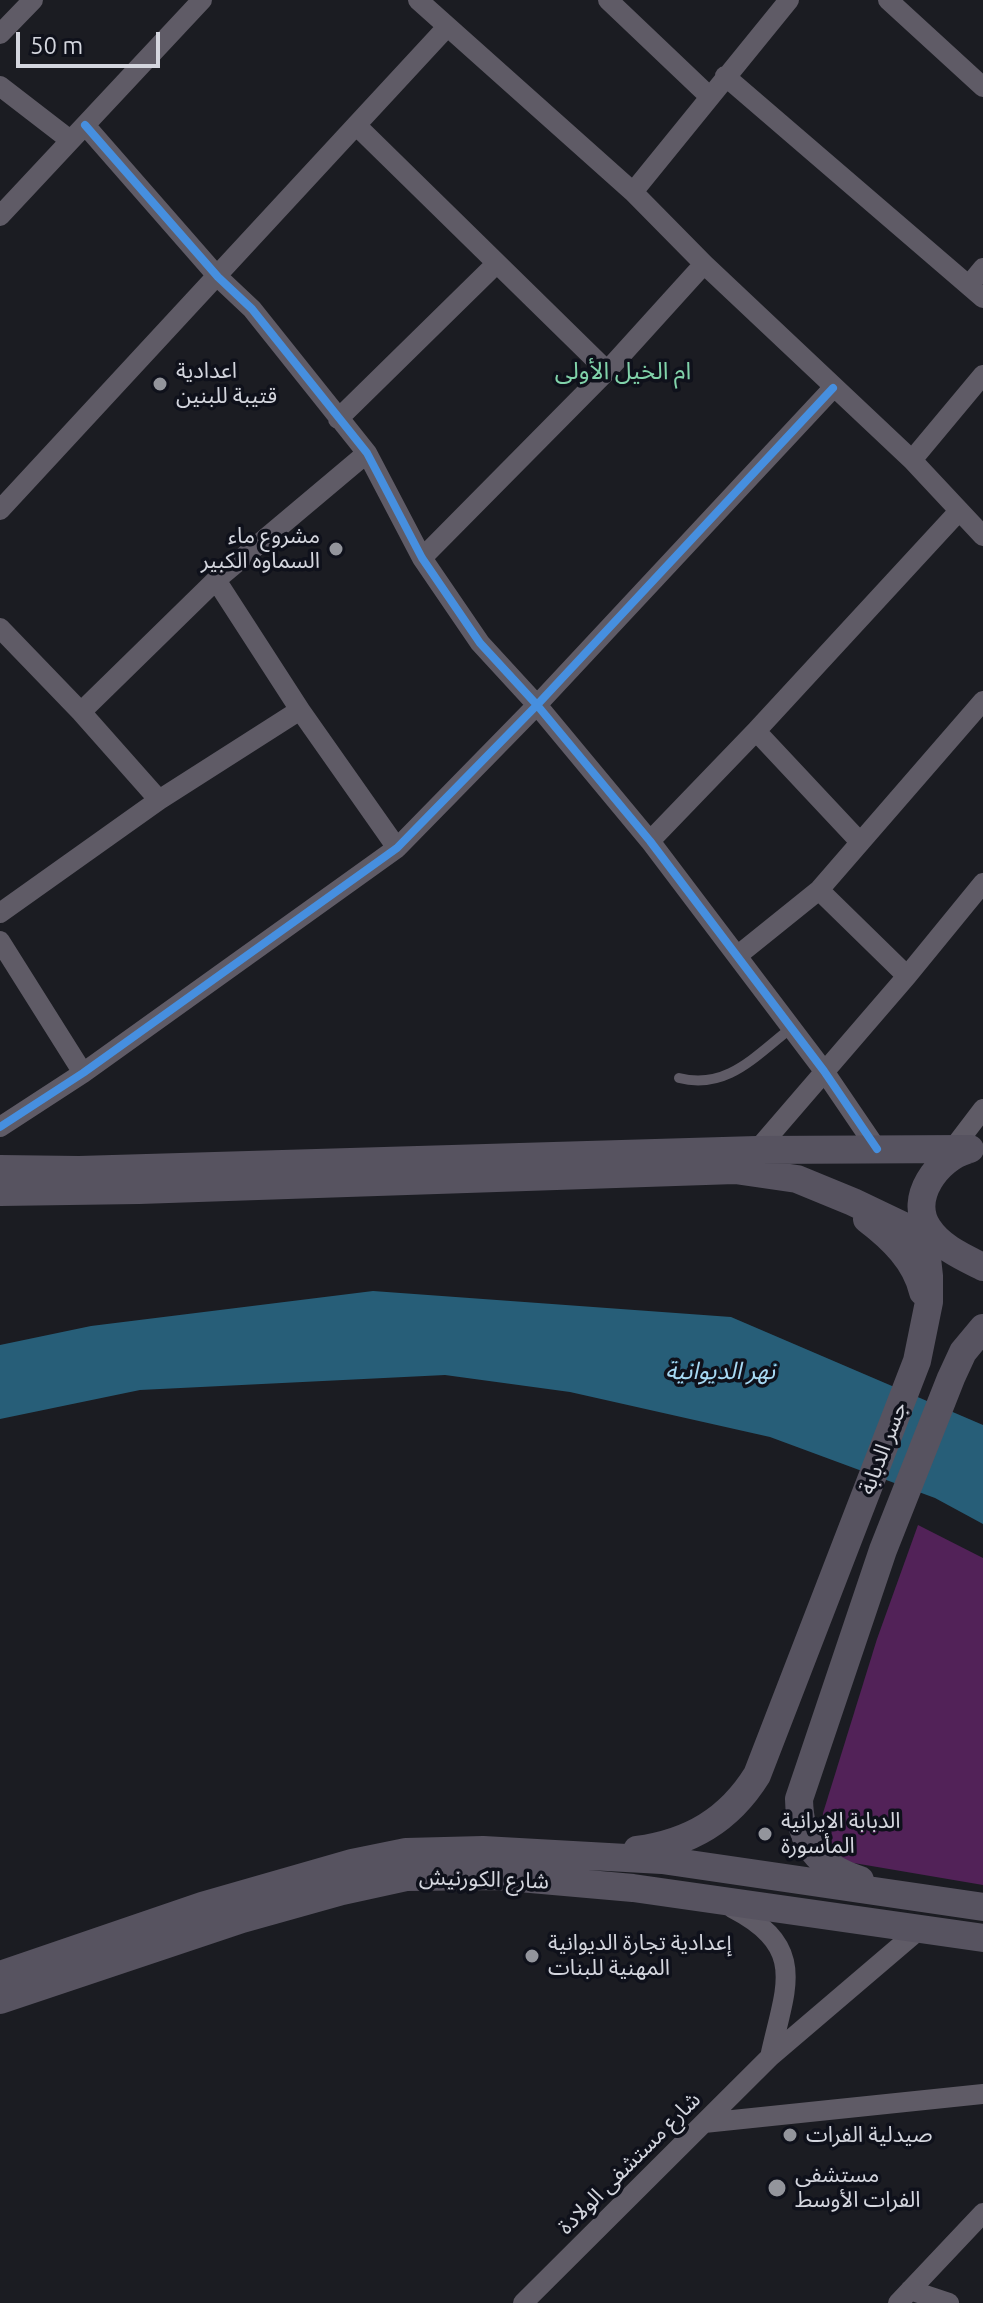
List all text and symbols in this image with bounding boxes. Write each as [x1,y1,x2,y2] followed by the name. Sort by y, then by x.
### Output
[20,16,164,66] scale bar
[30,32,83,59] text: 50 m
[555,357,691,385] district label: ام الخيل الأولى
[176,358,277,410] place label: اعدادية قتيبة للبنين
[151,375,169,393] marker: اعدادية قتيبة للبنين
[201,523,320,574] place label: مشروع ماء السماوه الكبير
[327,540,345,558] marker: مشروع ماء السماوه الكبير
[665,1357,775,1385] water label: نهر الديوانية
[853,1398,913,1498] street label: جسر الدبابة
[781,1808,900,1860] place label: الدبابة الايرانية المأسورة
[756,1825,774,1843] marker: الدبابة الايرانية المأسورة
[419,1864,549,1894] street label: شارع الكورنيش
[548,1930,732,1982] place label: إعدادية تجارة الديوانية المهنية للبنات
[523,1947,541,1965] marker: إعدادية تجارة الديوانية المهنية للبنات
[552,2086,706,2240] street label: شارع مستشفى الولادة
[806,2122,933,2148] place label: صيدلية الفرات
[781,2126,799,2144] marker: صيدلية الفرات
[795,2162,921,2214] place label: مستشفى الفرات الأوسط
[766,2177,788,2199] marker: مستشفى الفرات الأوسط

